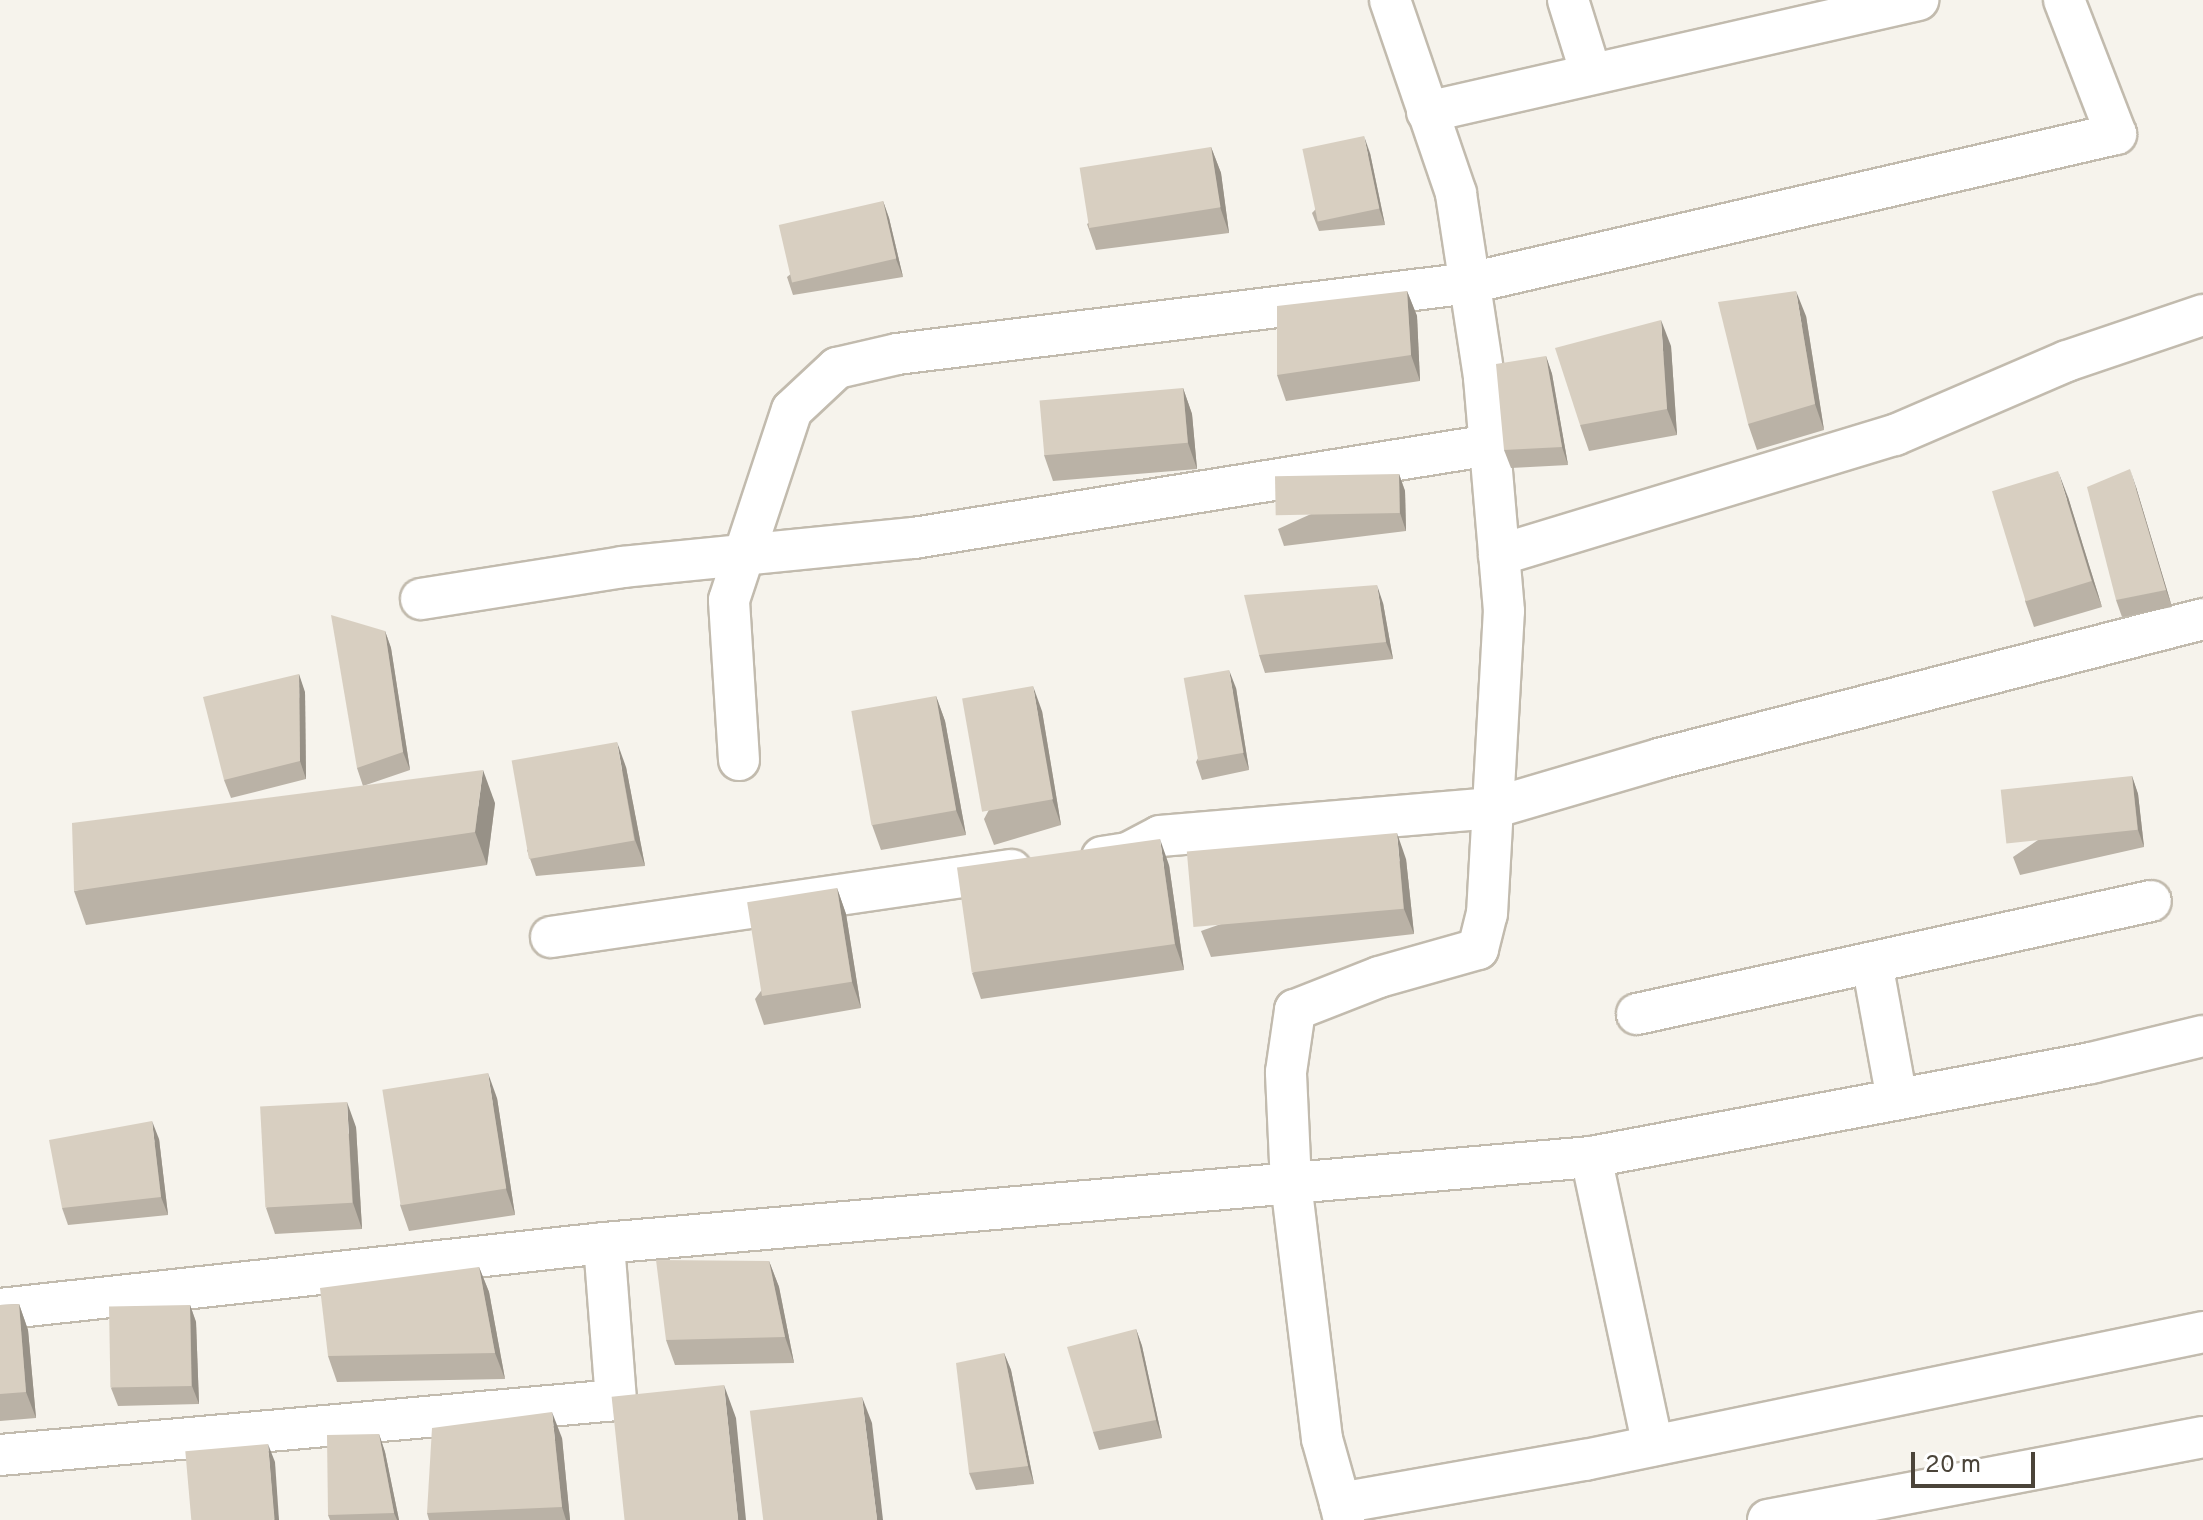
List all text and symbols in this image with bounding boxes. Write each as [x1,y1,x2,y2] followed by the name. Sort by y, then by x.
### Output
[1915,1436,2039,1486] scale bar
[1925,1451,1981,1481] text: 20 m

